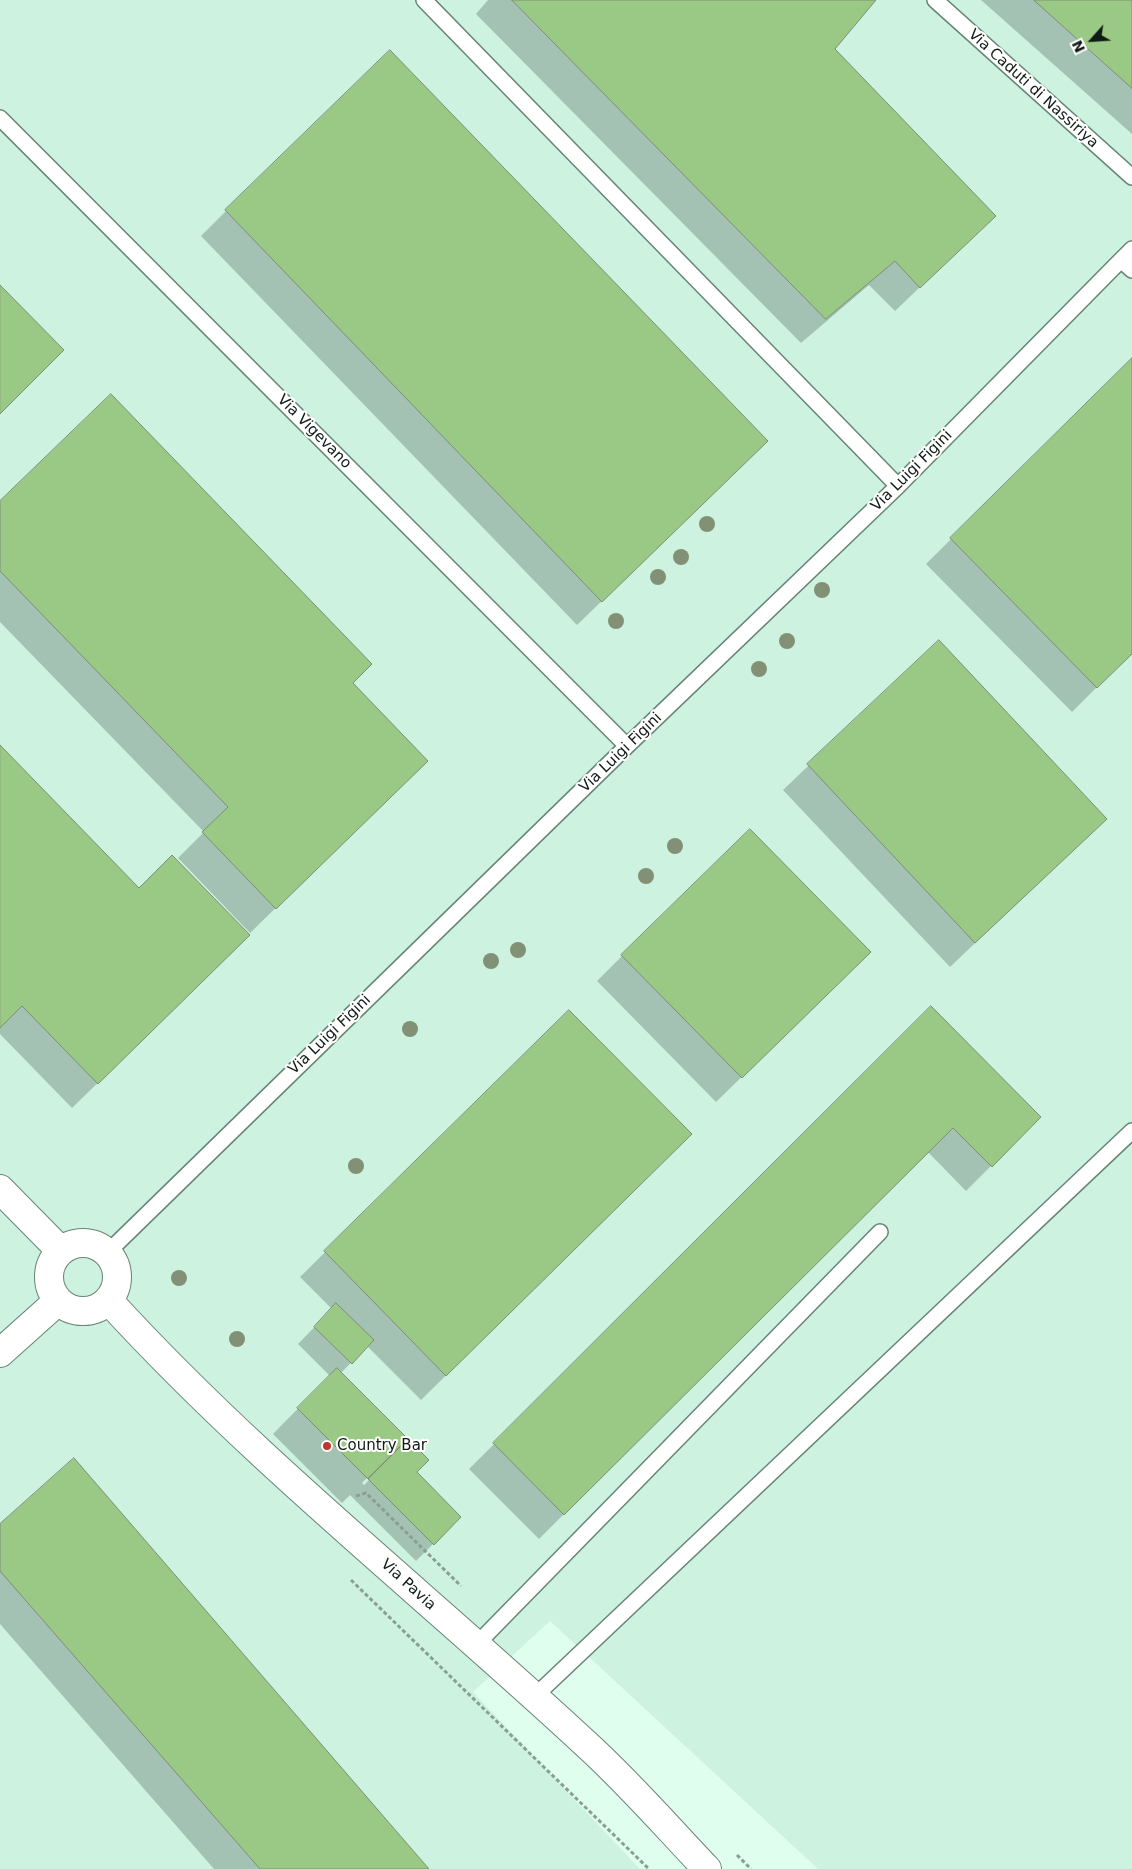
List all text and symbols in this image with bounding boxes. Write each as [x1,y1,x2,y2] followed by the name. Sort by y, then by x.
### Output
[1067,15,1117,65] north arrow
[964,26,1102,152] street label: Via Caduti di Nassiriya
[273,391,355,473] street label: Via Vigevano
[868,427,956,515] street label: Via Luigi Figini
[576,709,666,797] street label: Via Luigi Figini
[285,991,375,1079] street label: Via Luigi Figini
[337,1437,427,1455] place label: Country Bar
[321,1440,333,1452] marker: Country Bar
[377,1556,439,1614] street label: Via Pavia

